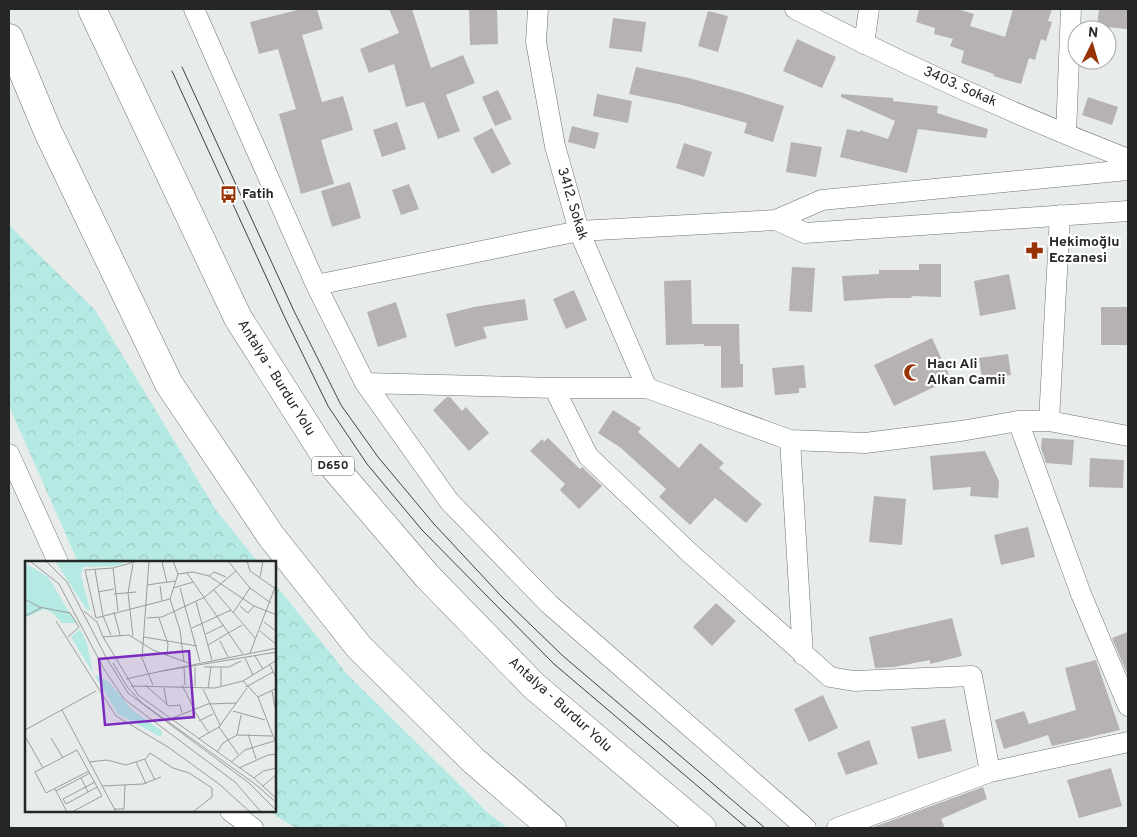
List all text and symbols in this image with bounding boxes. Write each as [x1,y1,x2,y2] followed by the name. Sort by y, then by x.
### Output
[1067,20,1117,70] north arrow
[1087,25,1099,42] text: N
[921,63,999,111] street label: 3403. Sokak
[553,166,591,242] street label: 3412. Sokak
[218,184,238,204] bus stop icon: Fatih
[242,186,274,203] place label: Fatih
[1049,234,1120,267] place label: Hekimoğlu Eczanesi
[1025,240,1045,260] pharmacy icon: Hekimoğlu Eczanesi
[233,317,319,439] street label: Antalya - Burdur Yolu
[927,356,1005,389] place label: Hacı Ali Alkan Camii
[903,362,923,382] mosque icon: Hacı Ali Alkan Camii
[312,456,354,476] road number: D650
[25,561,276,812] inset map
[505,654,615,756] street label: Antalya - Burdur Yolu

